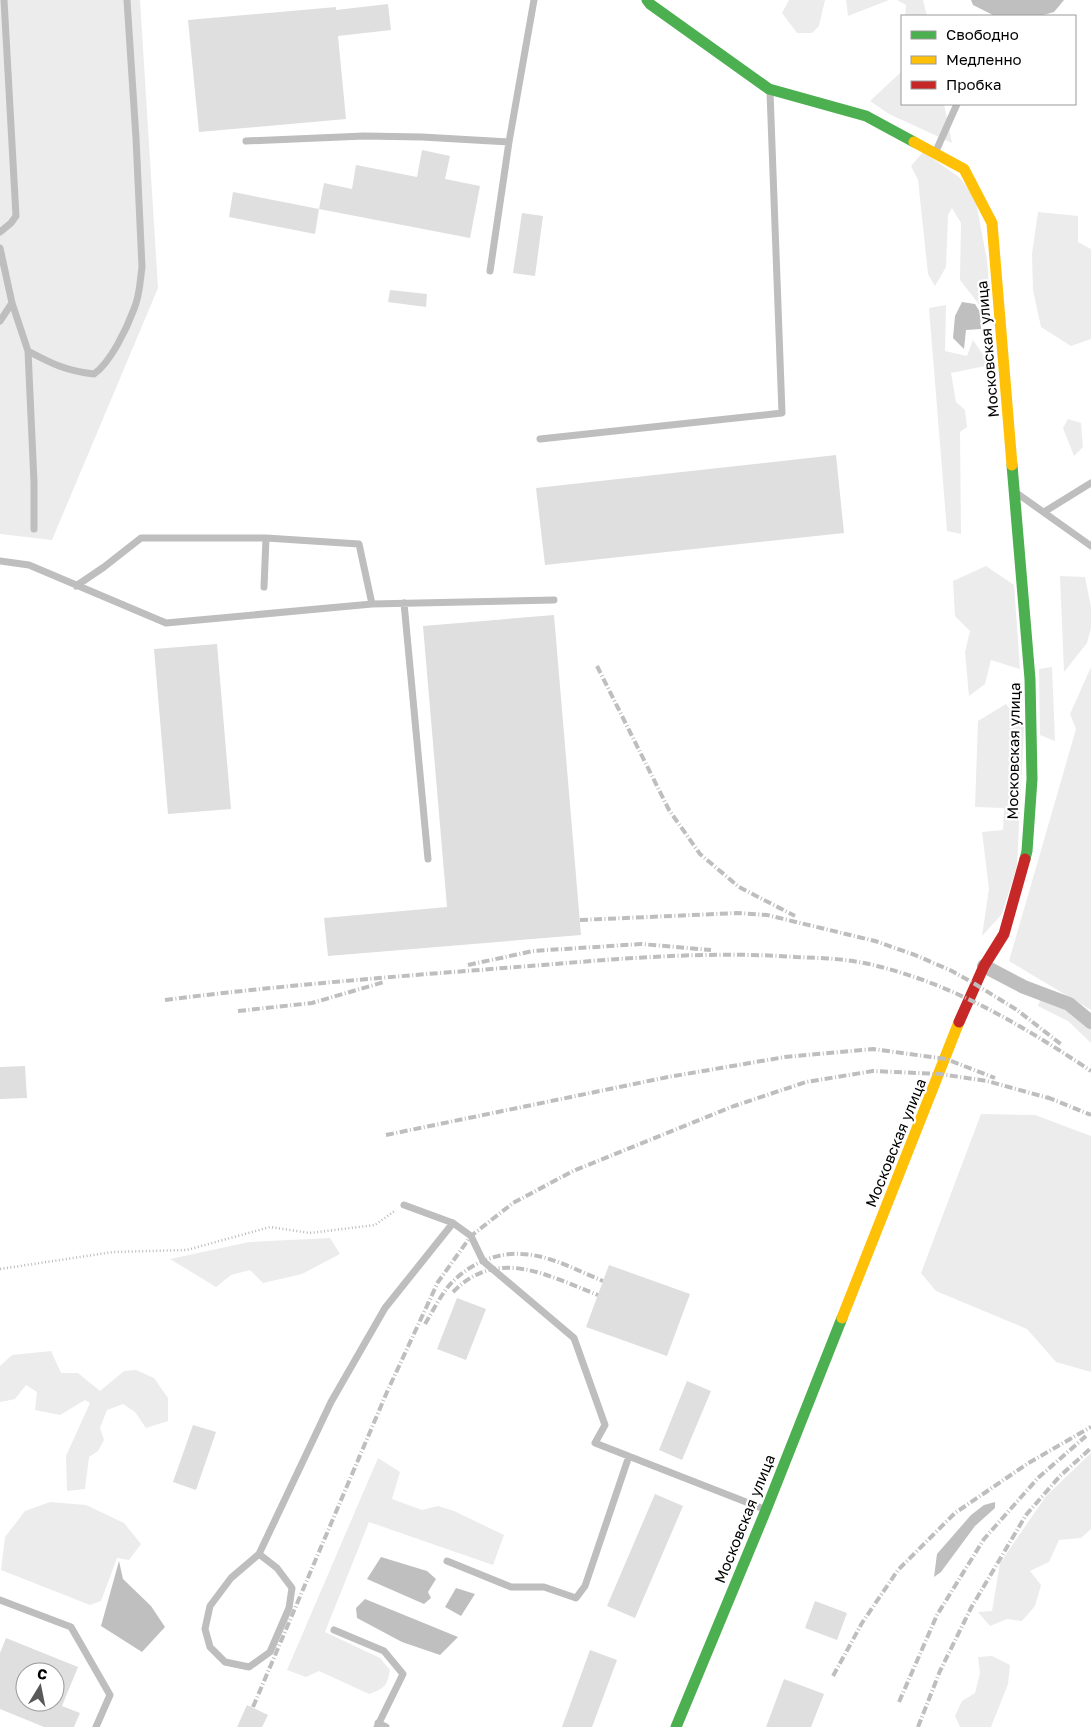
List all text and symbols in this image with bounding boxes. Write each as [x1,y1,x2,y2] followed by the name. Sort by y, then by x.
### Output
[901,15,1076,105] legend
[946,25,1019,43] text: Свободно
[946,50,1022,68] text: Медленно
[946,75,1001,93] text: Пробка
[972,280,1002,418] street label: Московская улица
[1003,682,1023,820] street label: Московская улица
[861,1076,929,1210] street label: Московская улица
[710,1452,778,1586] street label: Московская улица
[15,1662,65,1712] north arrow
[36,1664,49,1683] text: С

